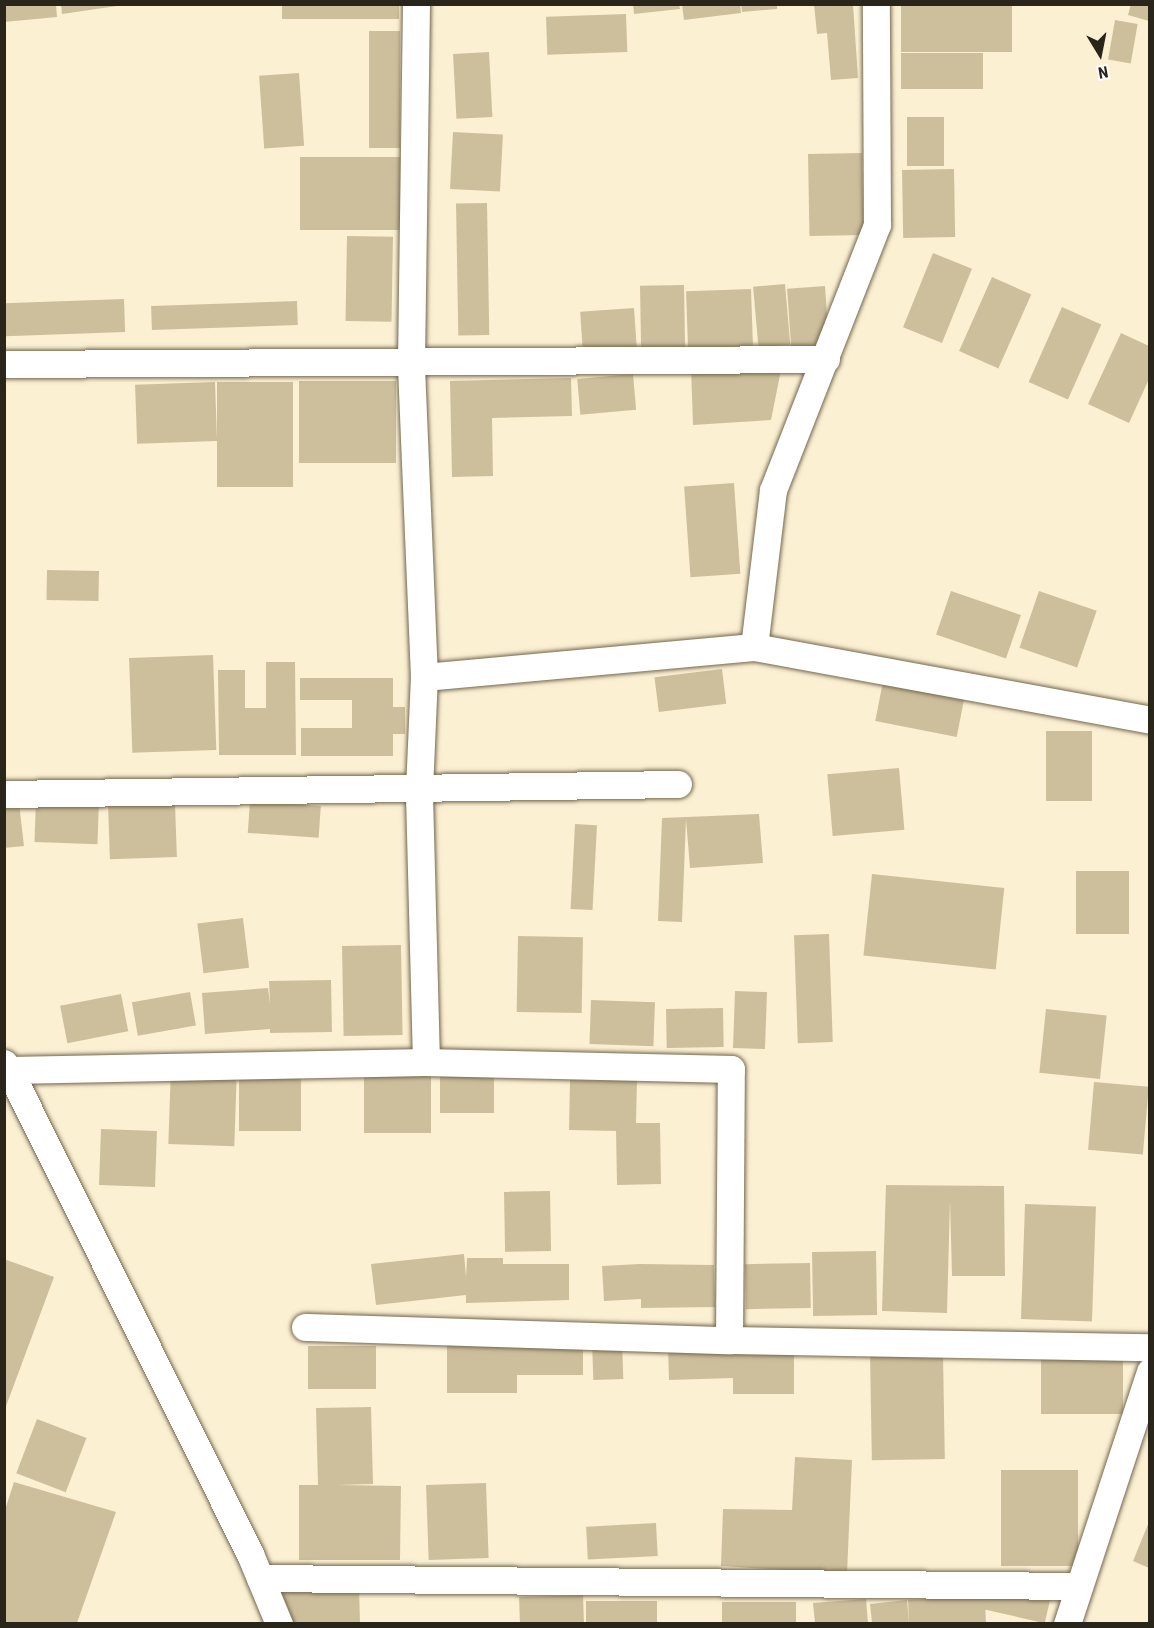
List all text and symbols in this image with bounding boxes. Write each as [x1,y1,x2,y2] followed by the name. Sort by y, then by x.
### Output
[1070,24,1130,84] north arrow
[1097,62,1110,82] text: N

